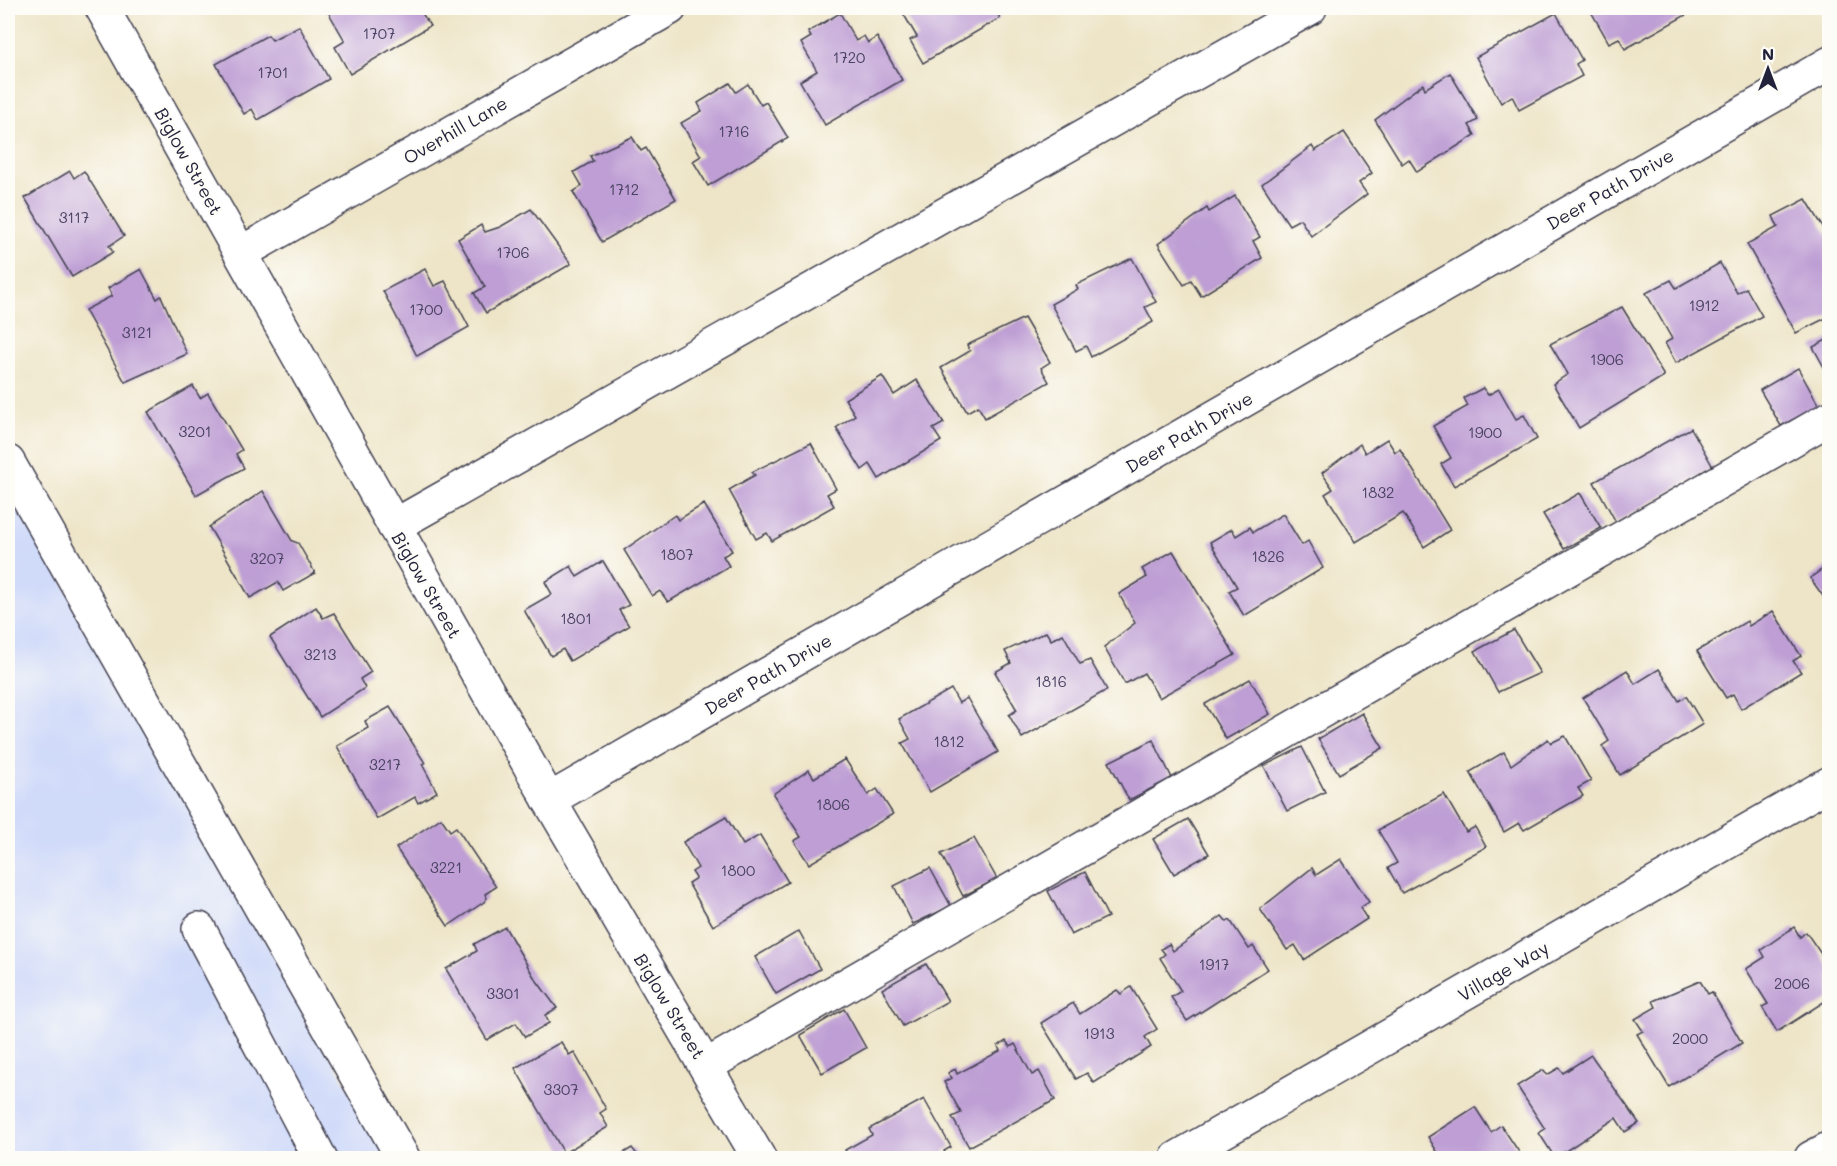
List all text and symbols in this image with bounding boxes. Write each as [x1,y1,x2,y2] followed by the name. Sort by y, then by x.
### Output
[363,23,395,43] house number: 1707
[1738,39,1798,99] north arrow
[1762,43,1774,64] text: N
[833,47,865,67] house number: 1720
[257,62,289,82] house number: 1701
[399,91,511,169] street label: Overhill Lane
[150,103,228,219] street label: Biglow Street
[719,121,749,141] house number: 1716
[1542,143,1678,235] street label: Deer Path Drive
[609,179,639,199] house number: 1712
[59,207,89,227] house number: 3117
[496,242,530,262] house number: 1706
[1689,295,1719,315] house number: 1912
[409,299,443,319] house number: 1700
[122,322,152,342] house number: 3121
[1590,349,1624,369] house number: 1906
[1121,386,1257,478] street label: Deer Path Drive
[178,421,212,441] house number: 3201
[1468,422,1502,442] house number: 1900
[1362,482,1394,502] house number: 1832
[387,527,467,643] street label: Biglow Street
[660,544,694,564] house number: 1807
[1251,546,1285,566] house number: 1826
[250,548,284,568] house number: 3207
[560,608,592,628] house number: 1801
[700,628,836,720] street label: Deer Path Drive
[304,644,337,664] house number: 3213
[1035,671,1067,691] house number: 1816
[934,731,964,751] house number: 1812
[369,754,401,774] house number: 3217
[816,794,850,814] house number: 1806
[430,857,462,877] house number: 3221
[721,860,755,880] house number: 1800
[1453,935,1553,1007] street label: Village Way
[629,949,711,1063] street label: Biglow Street
[1199,954,1229,974] house number: 1917
[1774,973,1810,993] house number: 2006
[486,983,520,1003] house number: 3301
[1083,1023,1115,1043] house number: 1913
[1672,1028,1708,1048] house number: 2000
[543,1079,579,1099] house number: 3307

